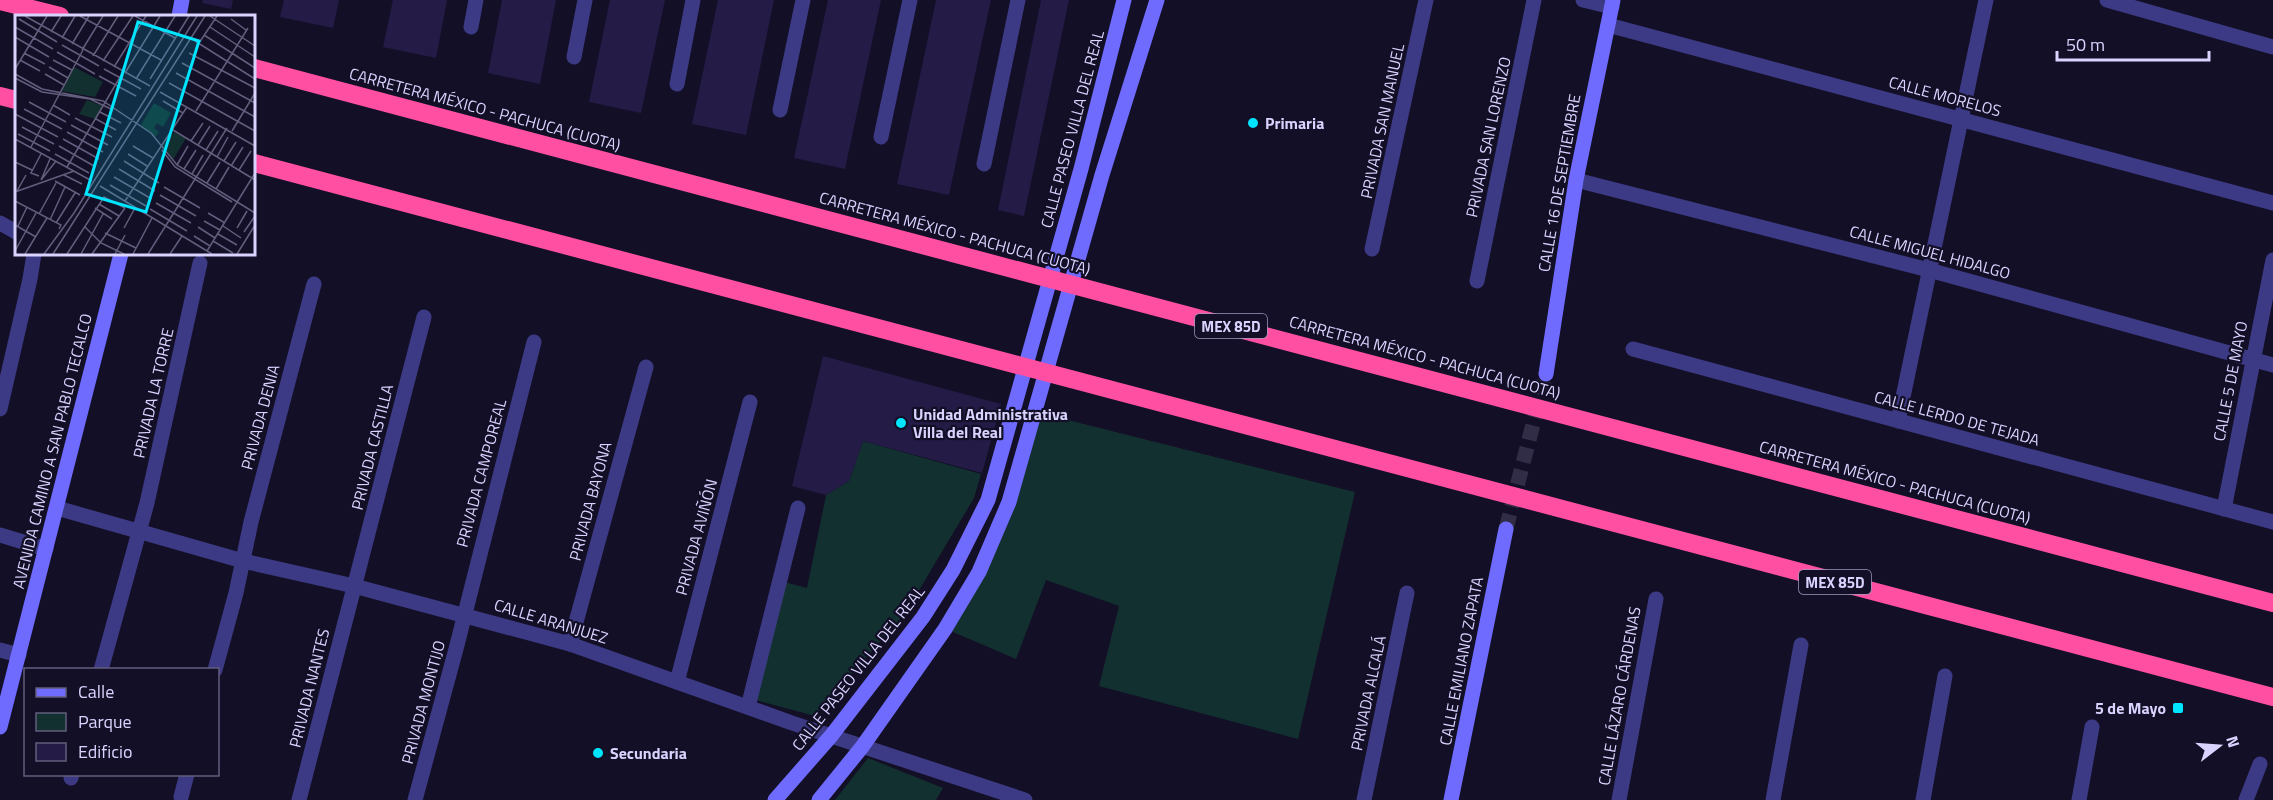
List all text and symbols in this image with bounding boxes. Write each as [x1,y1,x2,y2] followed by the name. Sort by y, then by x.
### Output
[15,15,255,255] inset map
[2057,24,2208,62] scale bar
[1034,27,1110,230] street label: CALLE PASEO VILLA DEL REAL
[2066,31,2105,58] text: 50 m
[1354,41,1410,201] street label: PRIVADA SAN MANUEL
[1459,54,1517,220] street label: PRIVADA SAN LORENZO
[347,61,623,157] street label: CARRETERA MÉXICO - PACHUCA (CUOTA)
[1886,69,2004,123] street label: CALLE MORELOS
[1532,92,1586,274] street label: CALLE 16 DE SEPTIEMBRE
[1265,111,1324,135] place label: Primaria
[1246,116,1260,130] marker: Primaria
[817,185,1093,281] street label: CARRETERA MÉXICO - PACHUCA (CUOTA)
[1847,219,2013,285] street label: CALLE MIGUEL HIDALGO
[1287,309,1563,405] street label: CARRETERA MÉXICO - PACHUCA (CUOTA)
[6,311,98,591] street label: AVENIDA CAMINO A SAN PABLO TECALCO
[1195,314,1267,338] road number: MEX 85D
[2207,319,2253,443] street label: CALLE 5 DE MAYO
[126,325,180,460] street label: PRIVADA LA TORRE
[234,361,286,472] street label: PRIVADA DENIA
[345,381,399,512] street label: PRIVADA CASTILLA
[1872,384,2043,452] street label: CALLE LERDO DE TEJADA
[450,396,512,550] street label: PRIVADA CAMPOREAL
[913,402,1068,444] place label: Unidad Administrativa Villa del Real
[894,416,908,430] marker: Unidad Administrativa Villa del Real
[1757,434,2033,530] street label: CARRETERA MÉXICO - PACHUCA (CUOTA)
[563,438,618,563] street label: PRIVADA BAYONA
[669,476,723,598] street label: PRIVADA AVIÑÓN
[1799,570,1871,594] road number: MEX 85D
[1433,574,1489,747] street label: CALLE EMILIANO ZAPATA
[786,580,930,756] street label: CALLE PASEO VILLA DEL REAL
[491,592,611,650] street label: CALLE ARANJUEZ
[1591,605,1647,787] street label: CALLE LÁZARO CÁRDENAS
[283,626,335,750] street label: PRIVADA NANTES
[1344,633,1392,753] street label: PRIVADA ALCALÁ
[395,638,451,766] street label: PRIVADA MONTIJO
[24,668,219,776] legend
[78,678,114,705] text: Calle
[2095,696,2166,720] place label: 5 de Mayo
[2171,701,2185,715] marker: 5 de Mayo
[78,708,132,735] text: Parque
[2189,716,2249,776] north arrow
[2220,733,2246,750] text: N
[78,738,132,765] text: Edificio
[610,741,687,765] place label: Secundaria
[591,746,605,760] marker: Secundaria

